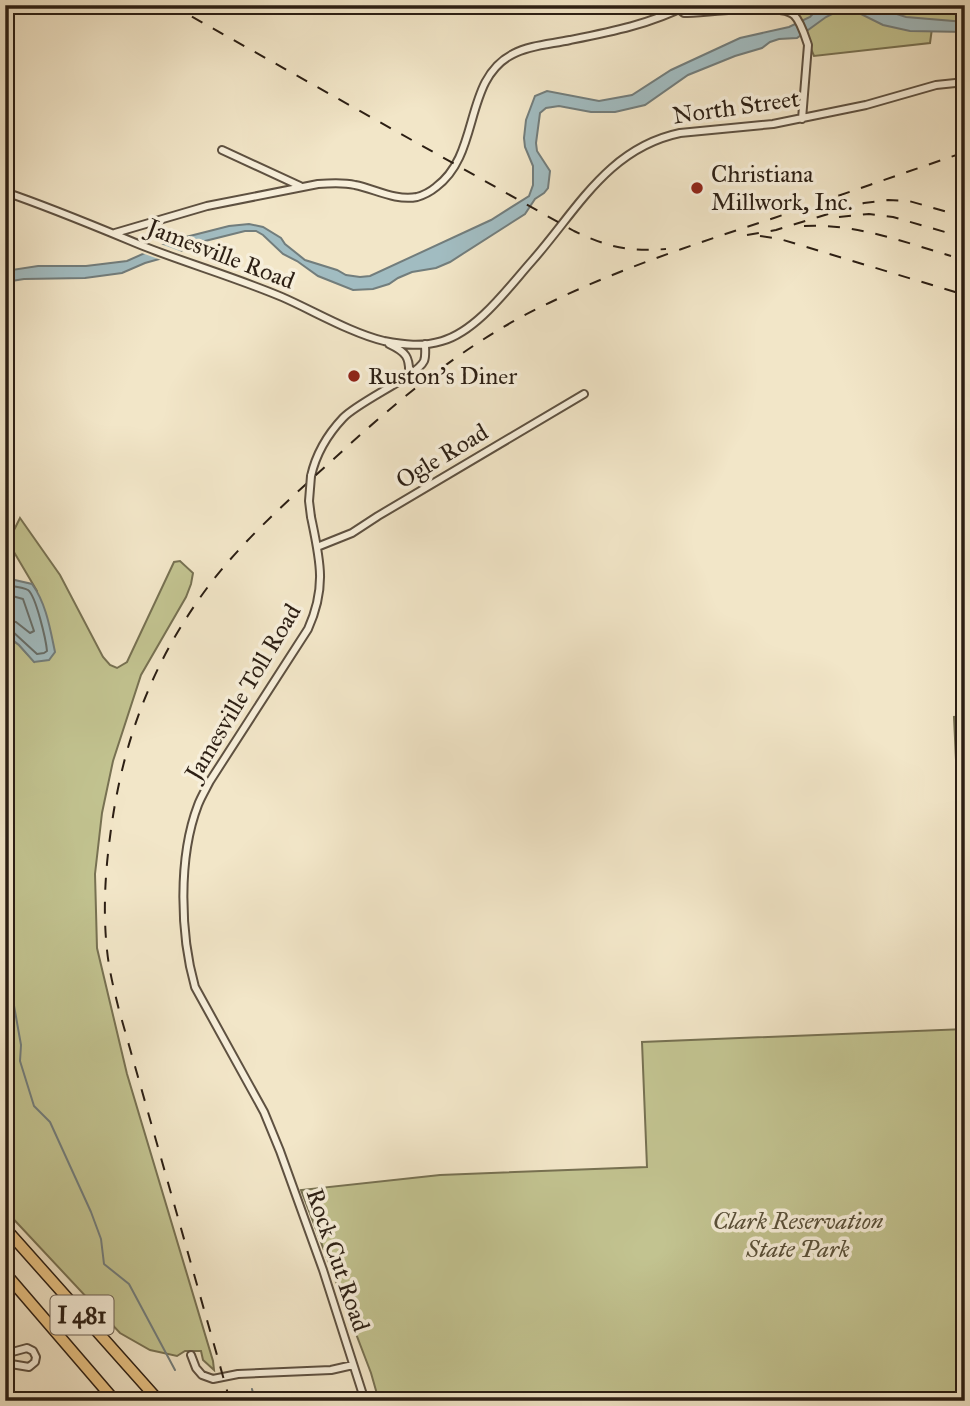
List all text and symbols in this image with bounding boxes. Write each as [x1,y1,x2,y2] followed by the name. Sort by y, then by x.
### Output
[671,83,802,131] street label: North Street
[711,159,853,217] place label: Christiana Millwork, Inc.
[689,180,705,196] marker: Christiana Millwork, Inc.
[140,211,299,296] street label: Jamesville Road
[368,361,517,391] place label: Ruston's Diner
[346,368,362,384] marker: Ruston's Diner
[390,417,494,495] street label: Ogle Road
[177,598,307,788] street label: Jamesville Toll Road
[300,1185,376,1335] street label: Rock Cut Road
[713,1206,884,1264] park label: Clark Reservation State Park
[50,1296,114,1334] road number: I 481

